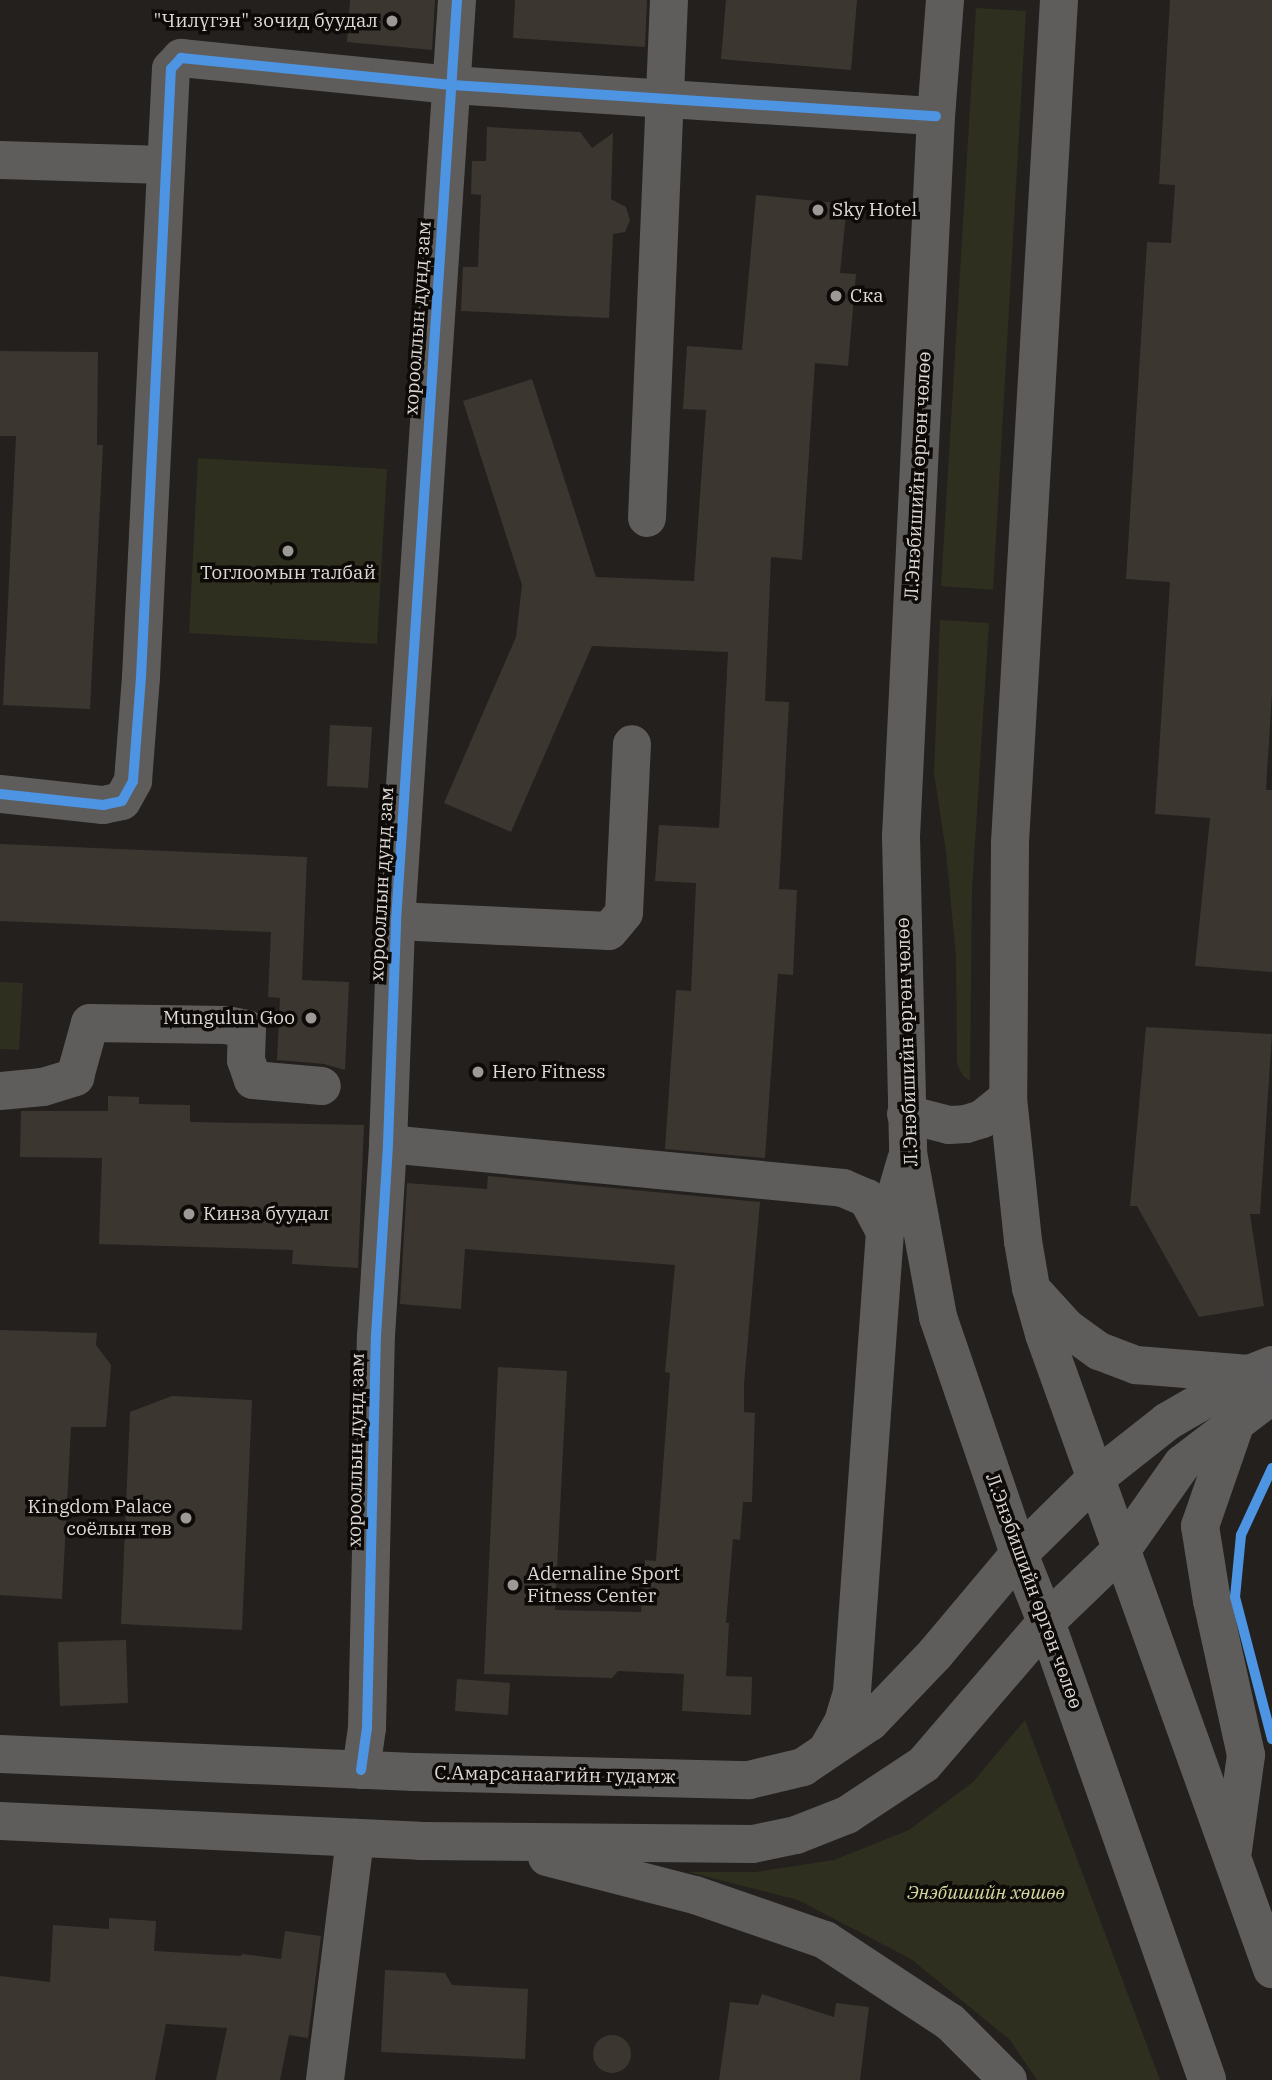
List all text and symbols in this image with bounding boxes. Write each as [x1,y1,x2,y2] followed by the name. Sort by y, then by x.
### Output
[154,10,378,32] place label: "Чилүгэн" зочид буудал
[384,13,400,29] marker: "Чилүгэн" зочид буудал
[832,199,917,221] place label: Sky Hotel
[810,202,826,218] marker: Sky Hotel
[400,220,436,416] street label: хорооллын дунд зам
[850,285,884,307] place label: Ска
[828,288,844,304] marker: Ска
[900,351,936,601] street label: Л.Энэбишийн өргөн чөлөө
[280,543,296,559] marker: Тоглоомын талбай
[200,562,376,584] place label: Тоглоомын талбай
[366,786,398,982] street label: хорооллын дунд зам
[891,917,923,1167] street label: Л.Энэбишийн өргөн чөлөө
[163,1007,295,1029] place label: Mungulun Goo
[301,1008,321,1028] marker: Mungulun Goo
[492,1061,606,1083] place label: Hero Fitness
[470,1064,486,1080] marker: Hero Fitness
[203,1203,329,1225] place label: Кинза буудал
[181,1206,197,1222] marker: Кинза буудал
[343,1353,369,1547] street label: хорооллын дунд зам
[981,1470,1087,1712] street label: Л.Энэбишийн өргөн чөлөө
[28,1496,172,1540] place label: Kingdom Palace соёлын төв
[178,1510,194,1526] marker: Kingdom Palace соёлын төв
[527,1563,680,1607] place label: Adernaline Sport Fitness Center
[505,1577,521,1593] marker: Adernaline Sport Fitness Center
[434,1761,676,1789] street label: С.Амарсанаагийн гудамж
[907,1882,1065,1904] park label: Энэбишийн хөшөө

